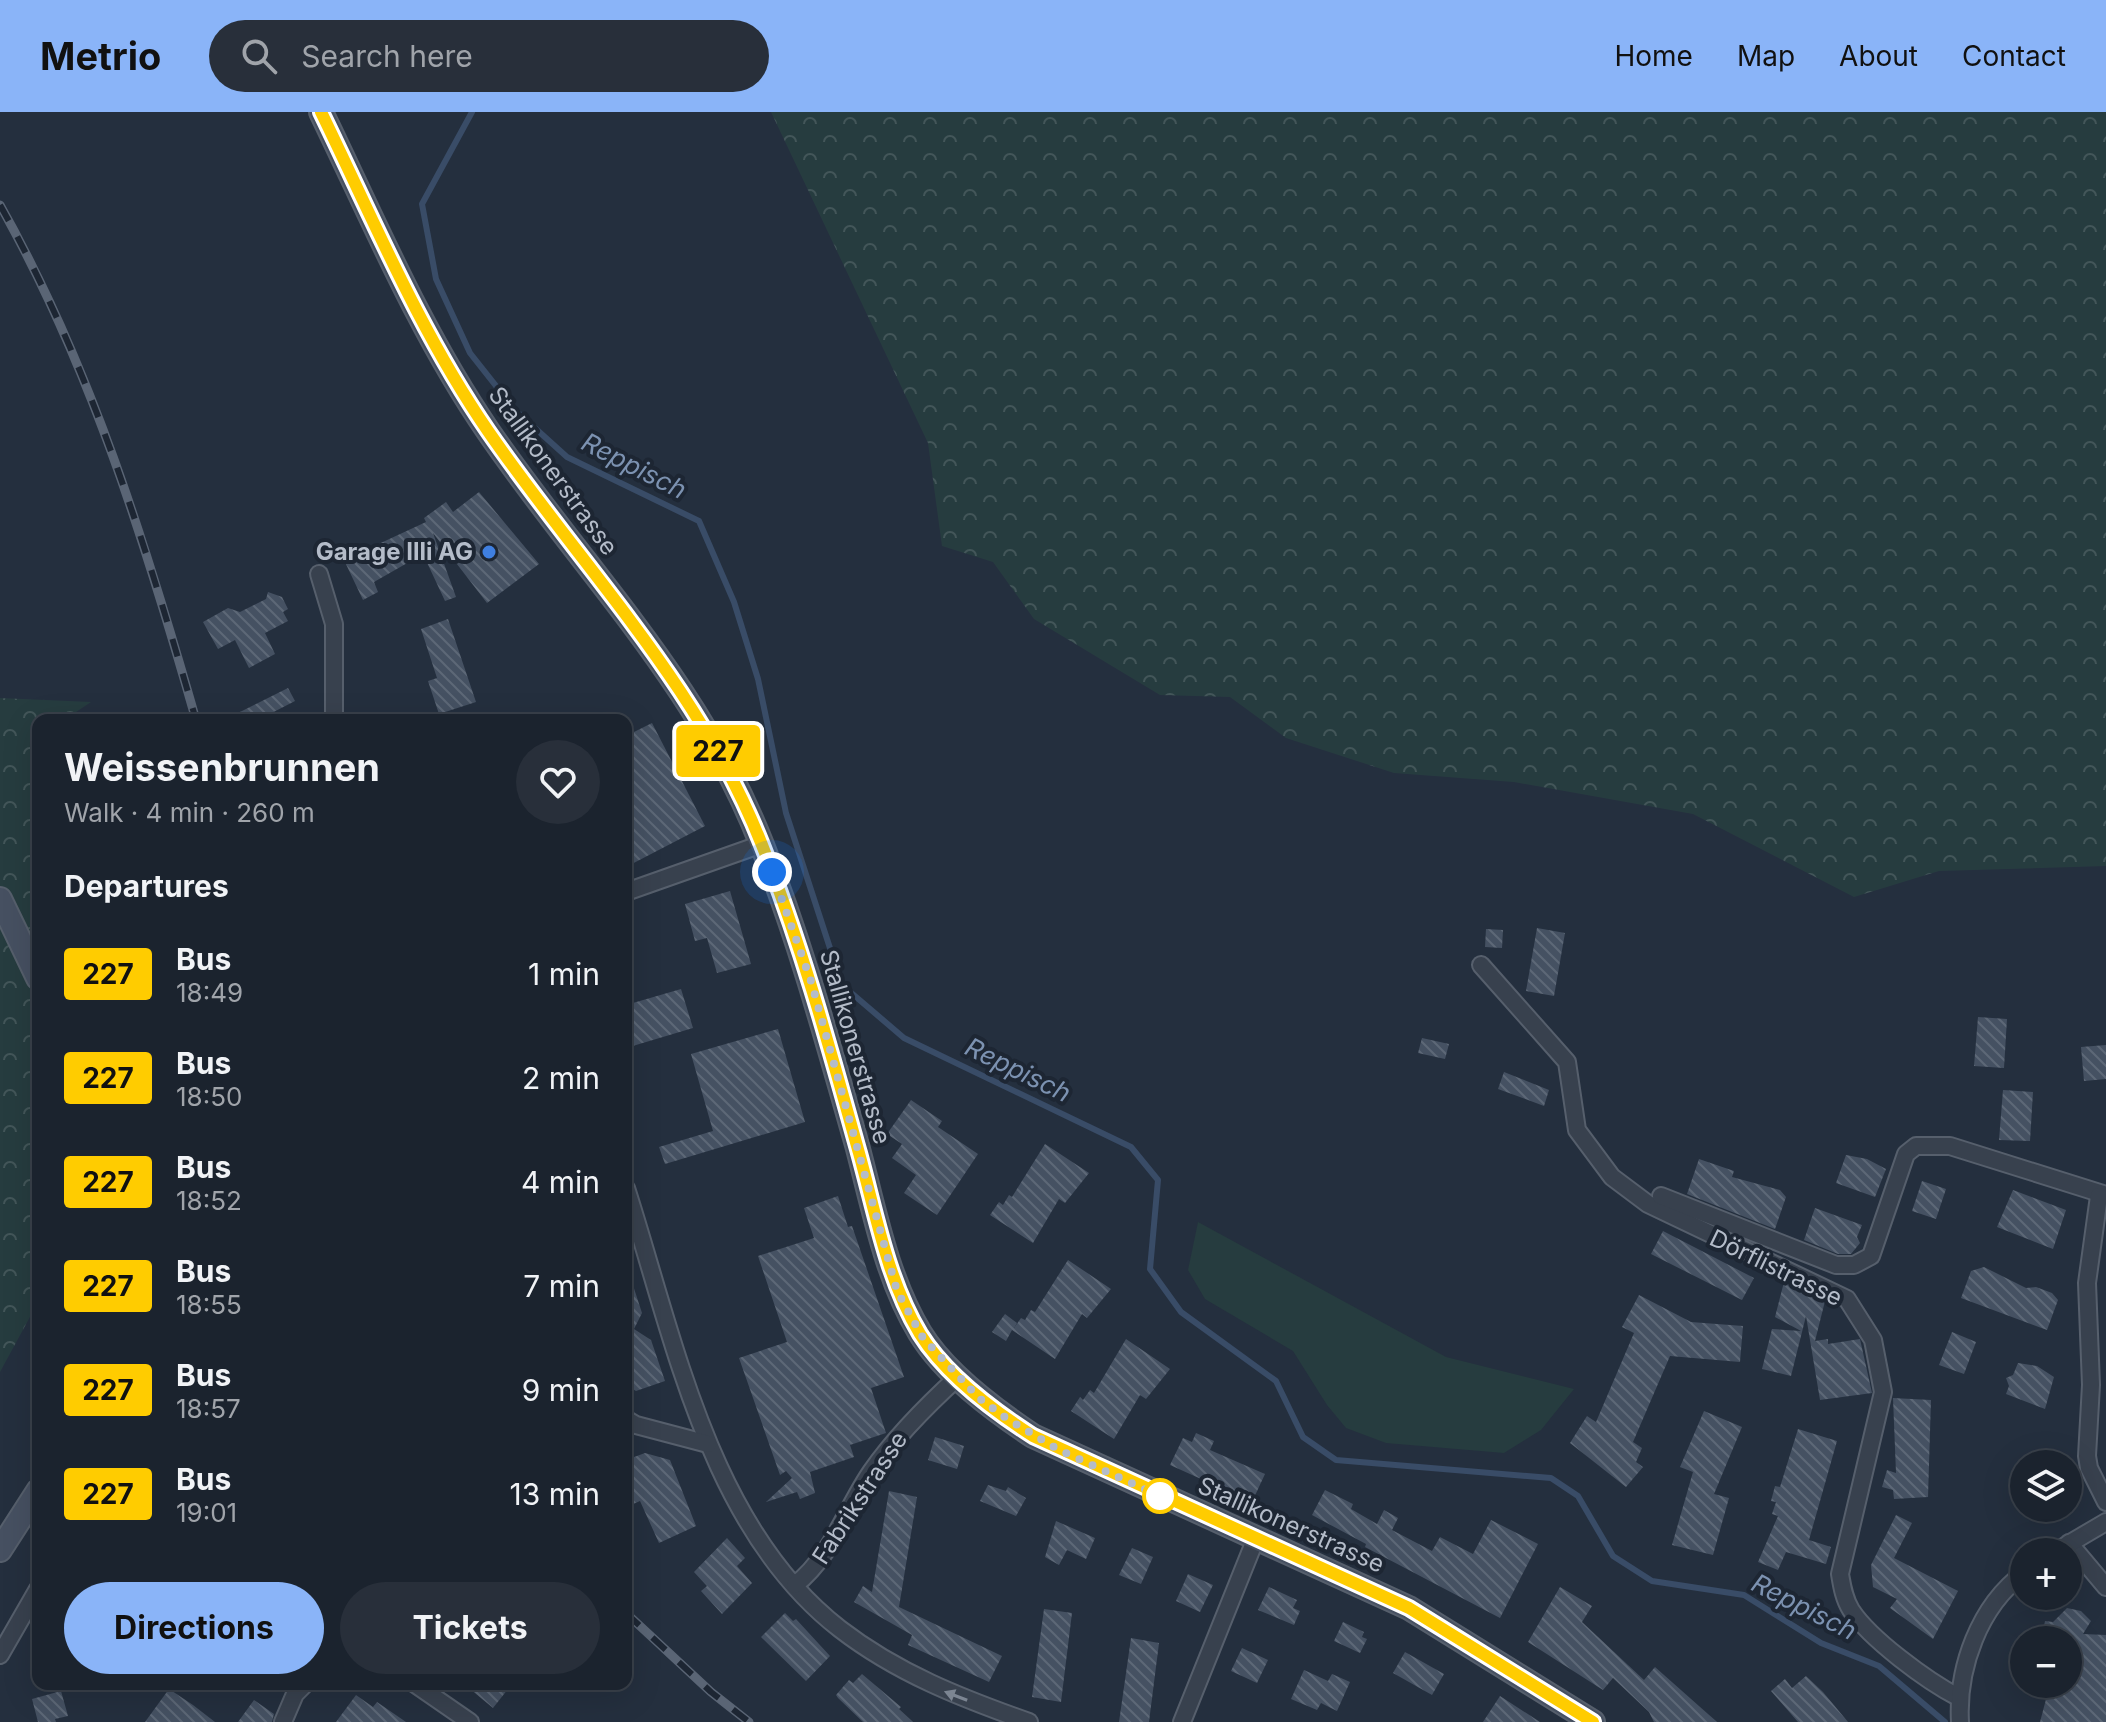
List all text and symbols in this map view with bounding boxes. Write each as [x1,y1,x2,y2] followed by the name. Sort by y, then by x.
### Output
[209,20,769,92] search box
[40,33,161,79] text: Metrio
[237,34,281,78] icon: search
[301,38,473,74] text: Search here
[1614,39,1693,73] text: Home
[1737,39,1795,73] text: Map
[1839,39,1918,73] text: About
[1962,39,2066,73] text: Contact
[483,381,624,560] street label: Stallikonerstrasse
[577,426,692,505] water label: Reppisch
[316,537,473,566] place label: Garage Illi AG
[480,543,498,561] marker: Garage Illi AG
[672,725,764,777] line badge: 227
[692,734,744,768] text: 227
[516,740,600,824] button: heart
[64,744,380,790] text: Weissenbrunnen
[64,797,315,828] text: Walk · 4 min · 260 m
[752,852,792,892] your location
[64,868,229,904] text: Departures
[176,941,231,977] text: Bus
[814,946,897,1147] street label: Stallikonerstrasse
[528,956,600,992] text: 1 min
[82,957,134,991] text: 227
[176,977,243,1008] text: 18:49
[960,1031,1076,1108] water label: Reppisch
[176,1045,231,1081] text: Bus
[522,1060,600,1096] text: 2 min
[82,1061,134,1095] text: 227
[176,1081,242,1112] text: 18:50
[176,1149,231,1185] text: Bus
[521,1164,600,1200] text: 4 min
[82,1165,134,1199] text: 227
[176,1185,242,1216] text: 18:52
[1705,1223,1847,1312] street label: Dörflistrasse
[176,1253,231,1289] text: Bus
[523,1268,600,1304] text: 7 min
[82,1269,134,1303] text: 227
[176,1289,242,1320] text: 18:55
[176,1357,231,1393] text: Bus
[522,1372,600,1408] text: 9 min
[82,1373,134,1407] text: 227
[176,1393,241,1424] text: 18:57
[806,1426,913,1570] street label: Fabrikstrasse
[2010,1450,2082,1698] map controls
[2010,1450,2082,1522] button: layers
[176,1461,231,1497] text: Bus
[1194,1470,1389,1579] street label: Stallikonerstrasse
[510,1476,600,1512] text: 13 min
[82,1477,134,1511] text: 227
[1143,1479,1177,1513] unlabelled marker
[176,1497,237,1528] text: 19:01
[2010,1538,2082,1610] button: +
[1747,1567,1862,1646] water label: Reppisch
[64,1582,324,1674] button: Directions
[340,1582,600,1674] button: Tickets
[2010,1626,2082,1698] button: −
[944,1689,968,1702] one-way arrow

